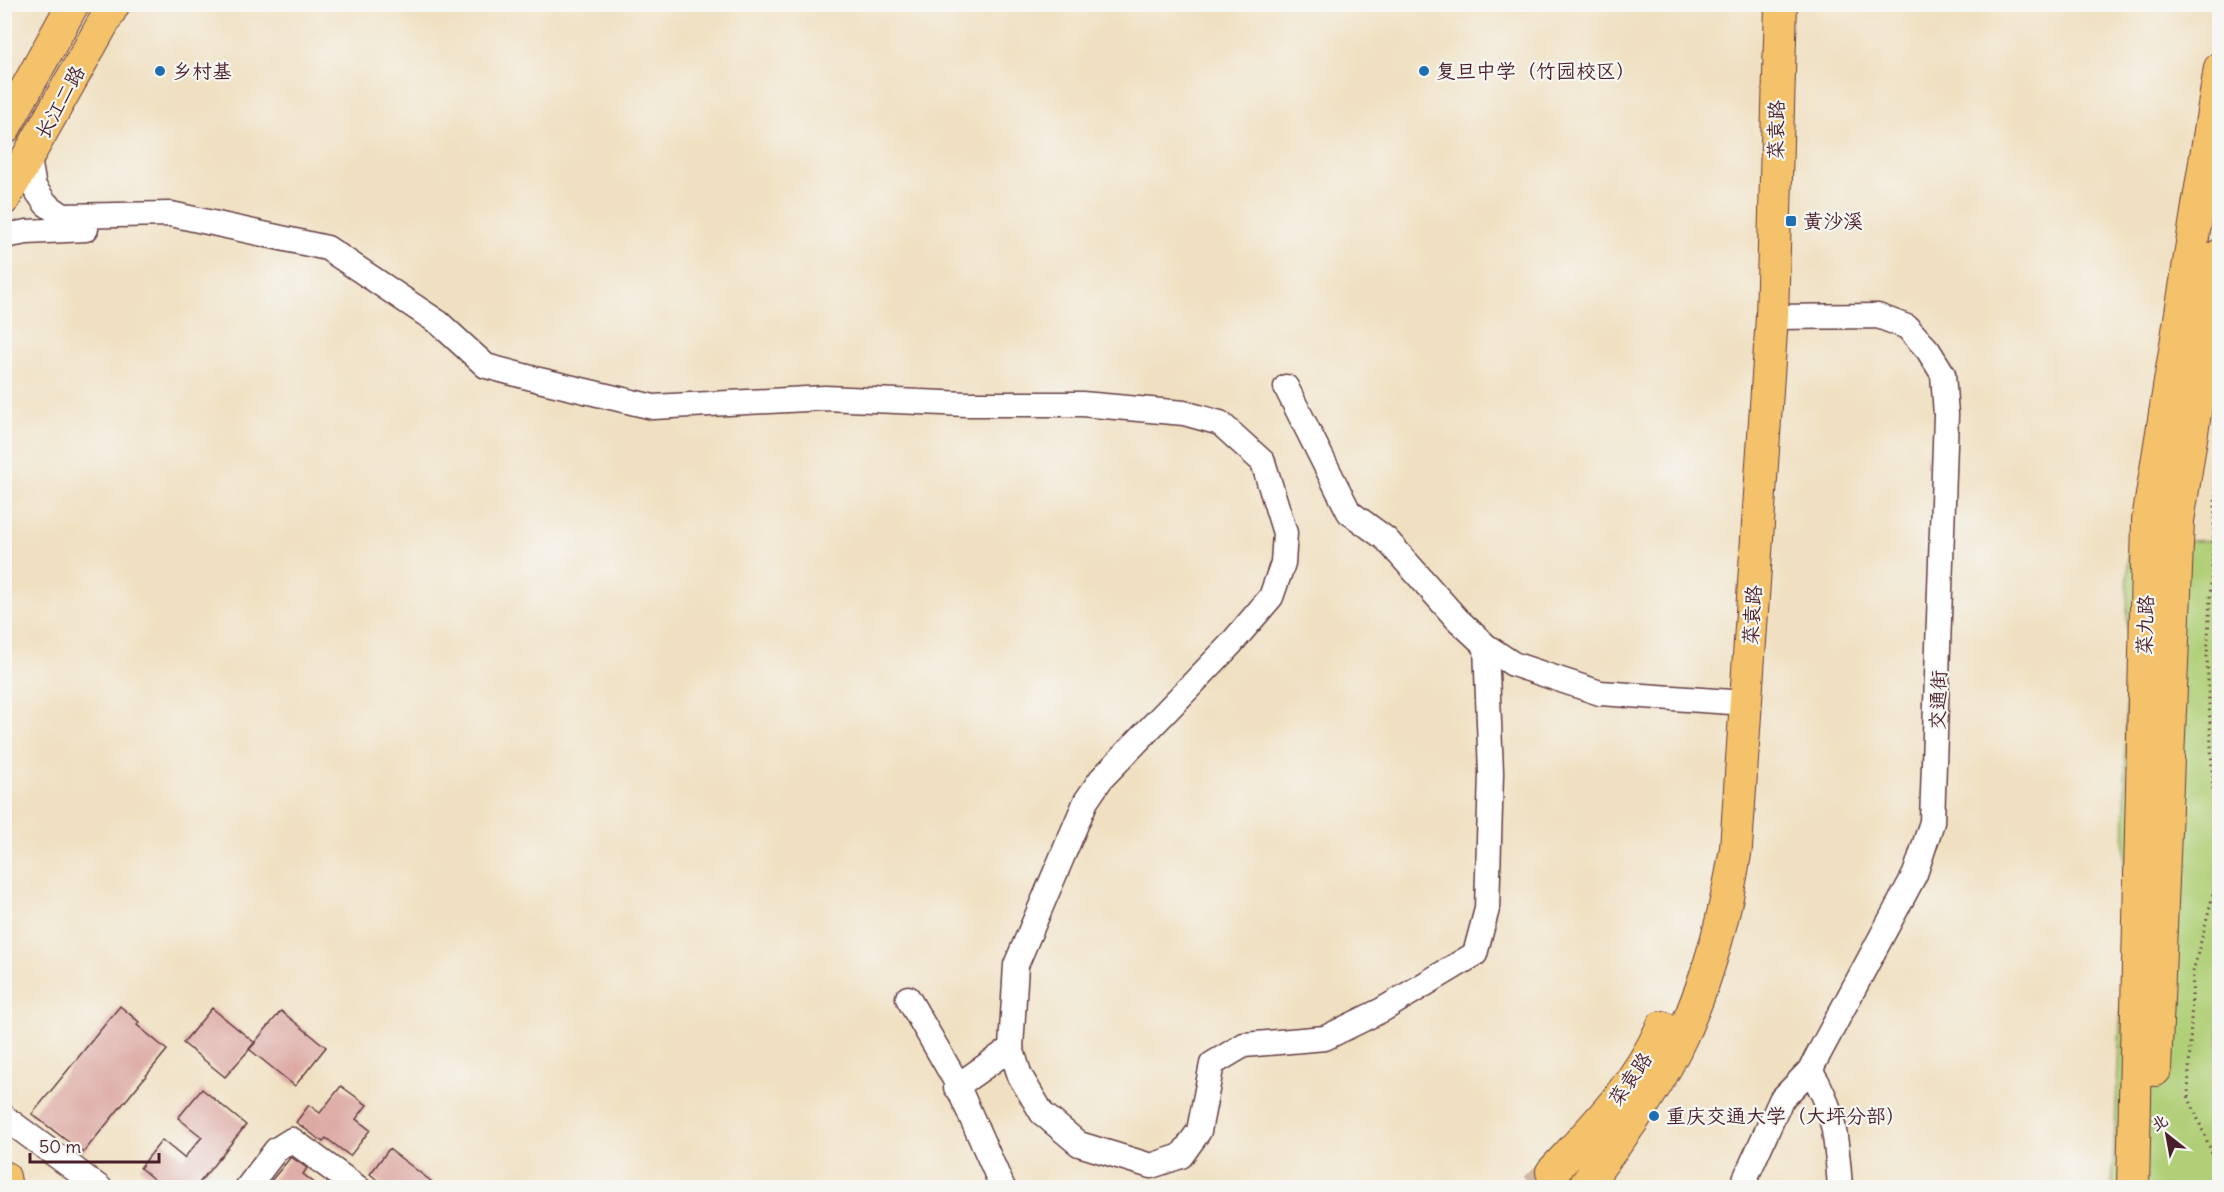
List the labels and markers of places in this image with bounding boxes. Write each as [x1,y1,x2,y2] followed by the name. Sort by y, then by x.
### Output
[172,58,232,83] place label: 乡村基
[1436,58,1636,83] place label: 复旦中学（竹园校区）
[153,64,167,78] marker: 乡村基
[1417,64,1431,78] marker: 复旦中学（竹园校区）
[1803,208,1863,233] place label: 黄沙溪
[1784,214,1798,228] marker: 黄沙溪
[1666,1103,1906,1128] place label: 重庆交通大学（大坪分部）
[1647,1109,1661,1123] marker: 重庆交通大学（大坪分部）

